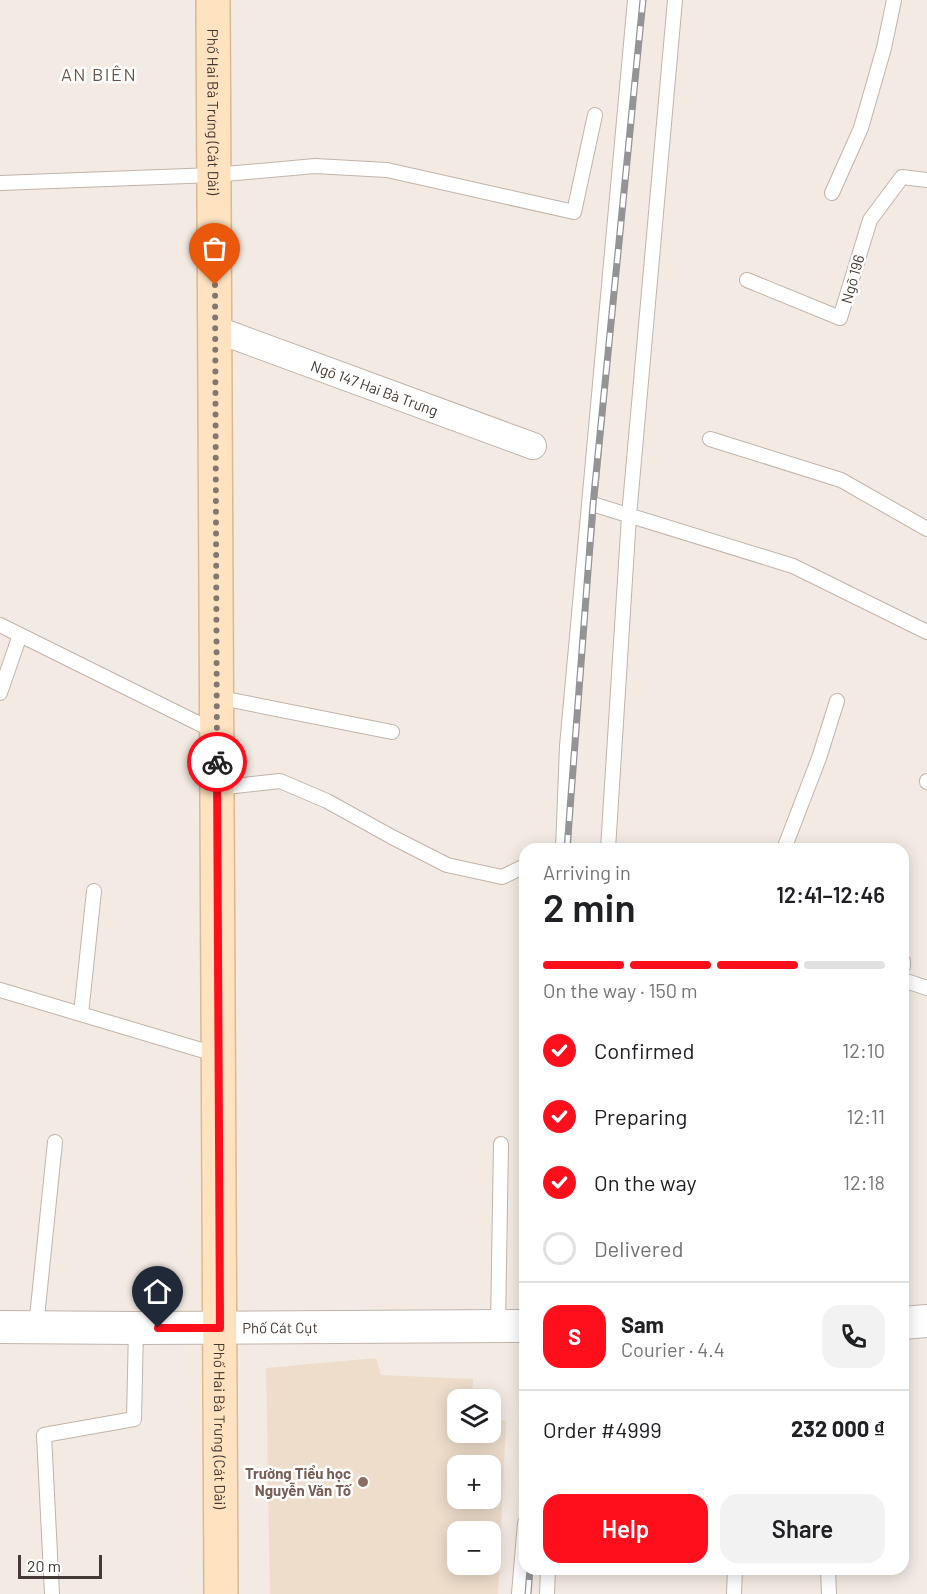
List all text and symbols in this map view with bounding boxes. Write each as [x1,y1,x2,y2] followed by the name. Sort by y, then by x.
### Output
[204,29,223,195] street label: Phố Hai Bà Trưng (Cát Dài)
[61,63,137,85] district label: AN BIÊN
[189,223,240,285] pin
[198,232,231,265] icon: bag
[836,252,868,306] street label: Ngõ 196
[308,356,441,419] street label: Ngõ 147 Hai Bà Trưng
[187,732,247,792] courier
[201,746,234,779] icon: bike
[543,860,631,884] text: Arriving in
[776,881,885,907] text: 12:41–12:46
[543,883,636,930] text: 2 min
[543,978,698,1002] text: On the way · 150 m
[543,1034,576,1067] icon: check
[594,1037,694,1063] text: Confirmed
[842,1038,885,1062] text: 12:10
[543,1100,576,1133] icon: check
[594,1103,687,1129] text: Preparing
[846,1104,885,1128] text: 12:11
[543,1166,576,1199] icon: check
[594,1169,697,1195] text: On the way
[843,1170,885,1194] text: 12:18
[594,1235,683,1261] text: Delivered
[132,1266,183,1328] pin
[141,1275,174,1308] icon: home
[822,1305,885,1368] button: phone
[621,1311,664,1337] text: Sam
[242,1318,318,1336] street label: Phố Cát Cụt
[568,1323,581,1349] text: S
[621,1337,725,1361] text: Courier · 4.4
[211,1343,230,1509] street label: Phố Hai Bà Trưng (Cát Dài)
[447,1389,501,1575] map controls
[447,1389,501,1443] button: layers
[791,1415,885,1441] text: 232 000 ₫
[543,1416,662,1442] text: Order #4999
[447,1455,501,1509] button: +
[245,1464,353,1499] place label: Trường Tiểu học Nguyễn Văn Tố
[356,1475,370,1489] marker: Trường Tiểu học Nguyễn Văn Tố
[543,1494,708,1563] button: Help
[720,1494,885,1563] button: Share
[447,1521,501,1575] button: −
[18,1552,102,1580] scale bar
[27,1556,61,1575] text: 20 m

